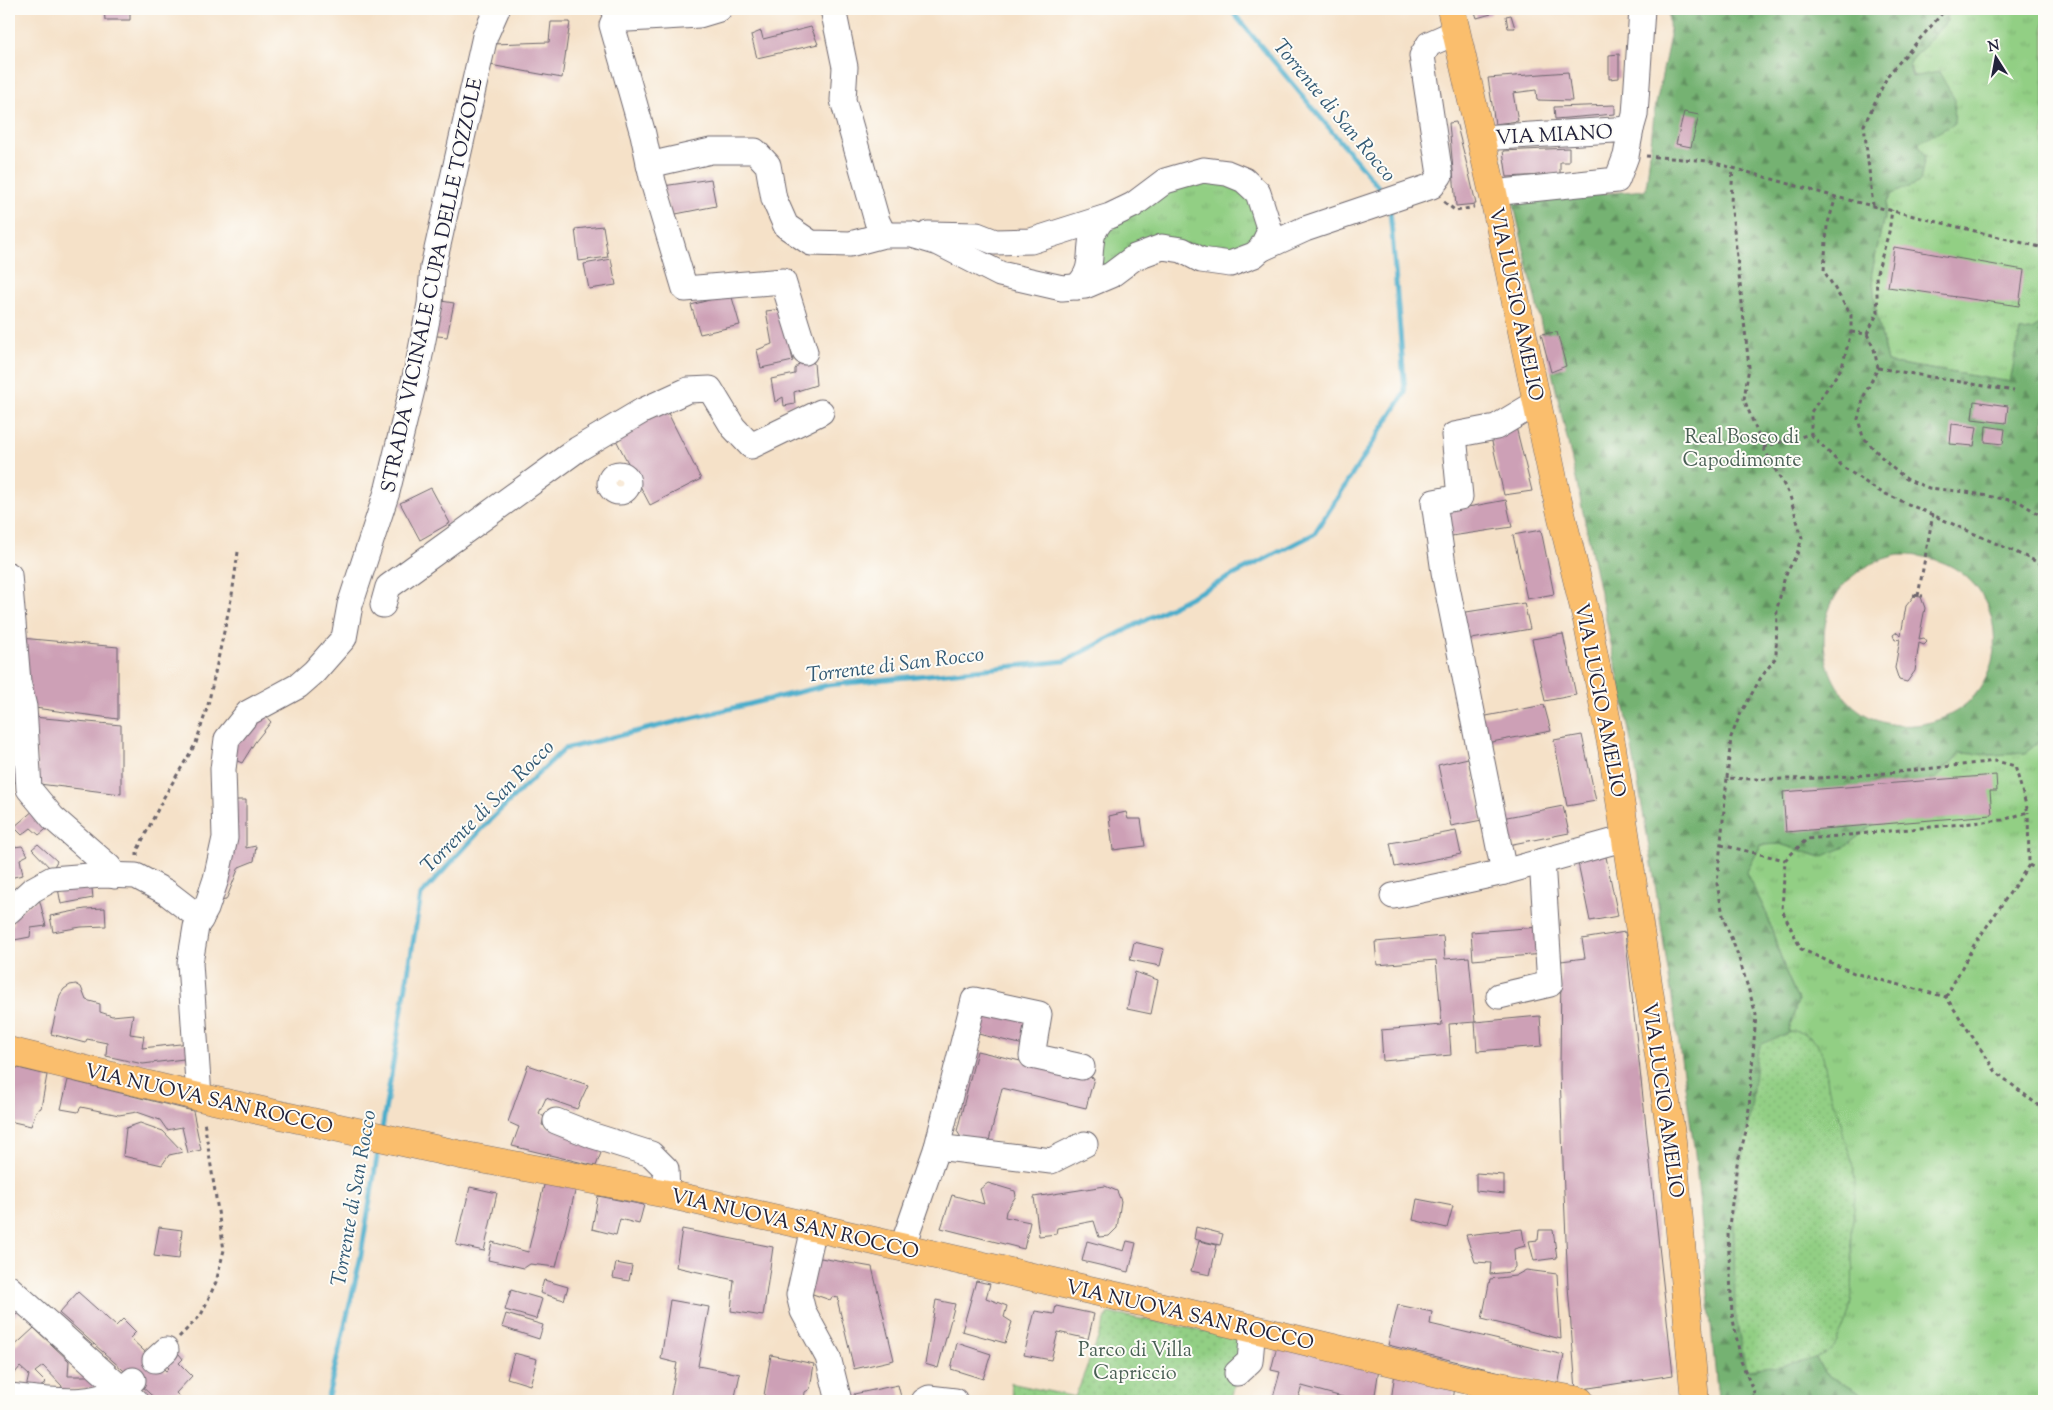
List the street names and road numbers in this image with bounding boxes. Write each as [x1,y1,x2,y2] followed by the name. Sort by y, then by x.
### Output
[375,75,492,496] street label: STRADA VICINALE CUPA DELLE TOZZOLE
[1495,119,1614,154] street label: VIA MIANO
[1480,205,1549,404] street label: VIA LUCIO AMELIO
[1565,601,1632,800] street label: VIA LUCIO AMELIO
[1633,1001,1690,1200] street label: VIA LUCIO AMELIO
[82,1058,335,1143] street label: VIA NUOVA SAN ROCCO
[668,1183,921,1268] street label: VIA NUOVA SAN ROCCO
[1063,1274,1316,1359] street label: VIA NUOVA SAN ROCCO

